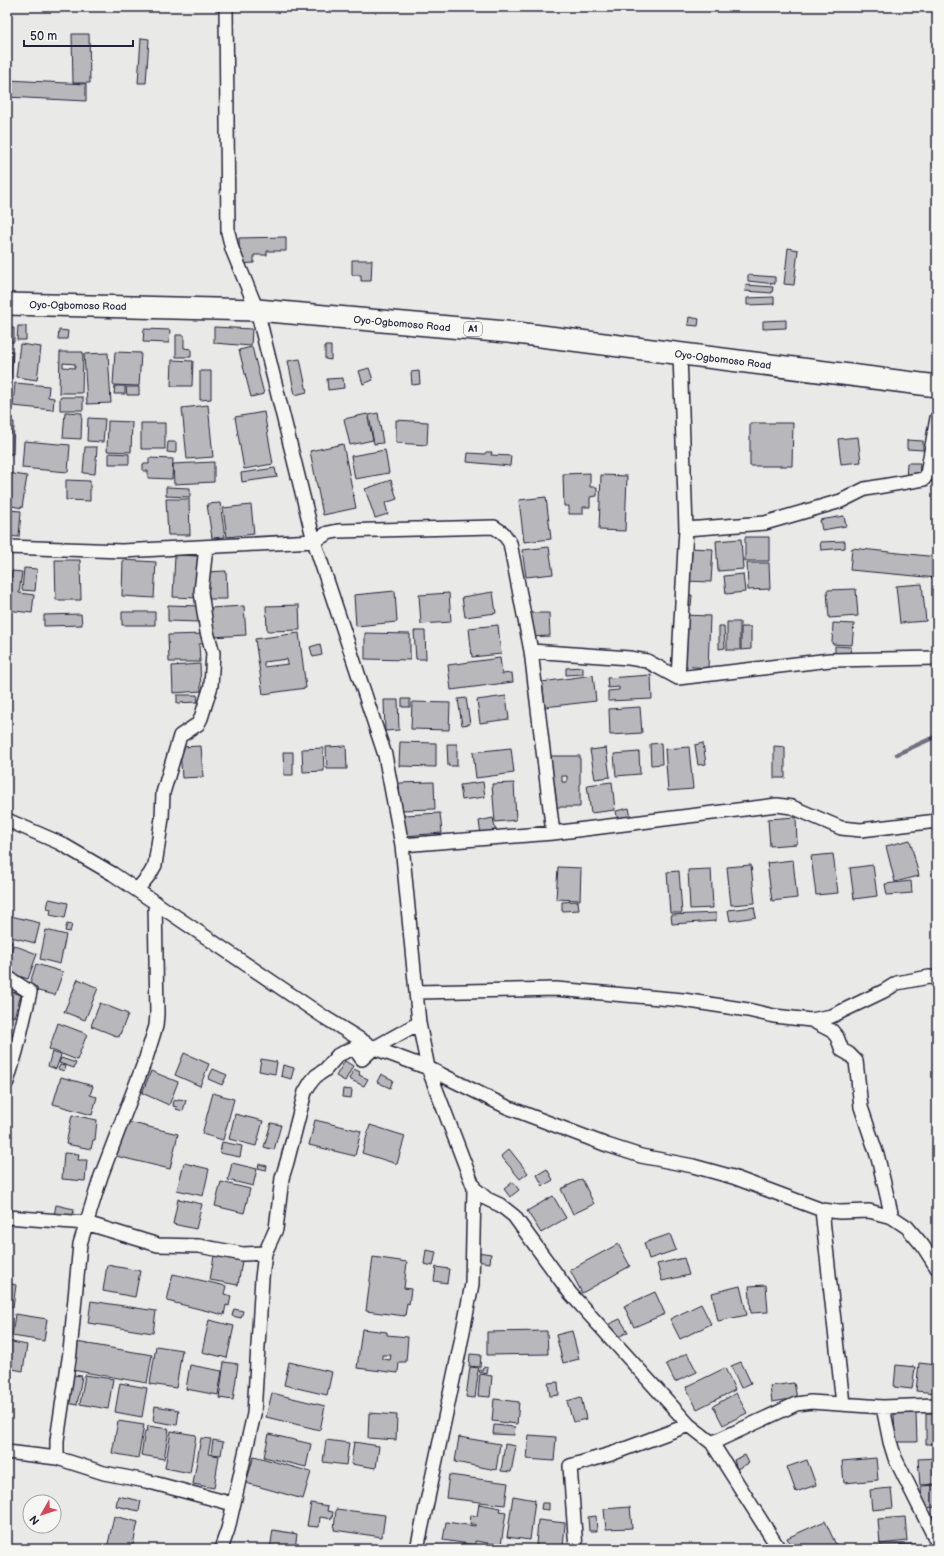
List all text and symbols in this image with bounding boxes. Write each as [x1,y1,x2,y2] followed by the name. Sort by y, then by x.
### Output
[24,22,133,48] scale bar
[30,29,57,44] text: 50 m
[29,299,127,313] street label: Oyo-Ogbomoso Road
[353,314,451,334] street label: Oyo-Ogbomoso Road
[464,322,482,336] road number: A1
[674,348,772,372] street label: Oyo-Ogbomoso Road
[22,1494,62,1534] north arrow
[27,1513,42,1527] text: N

